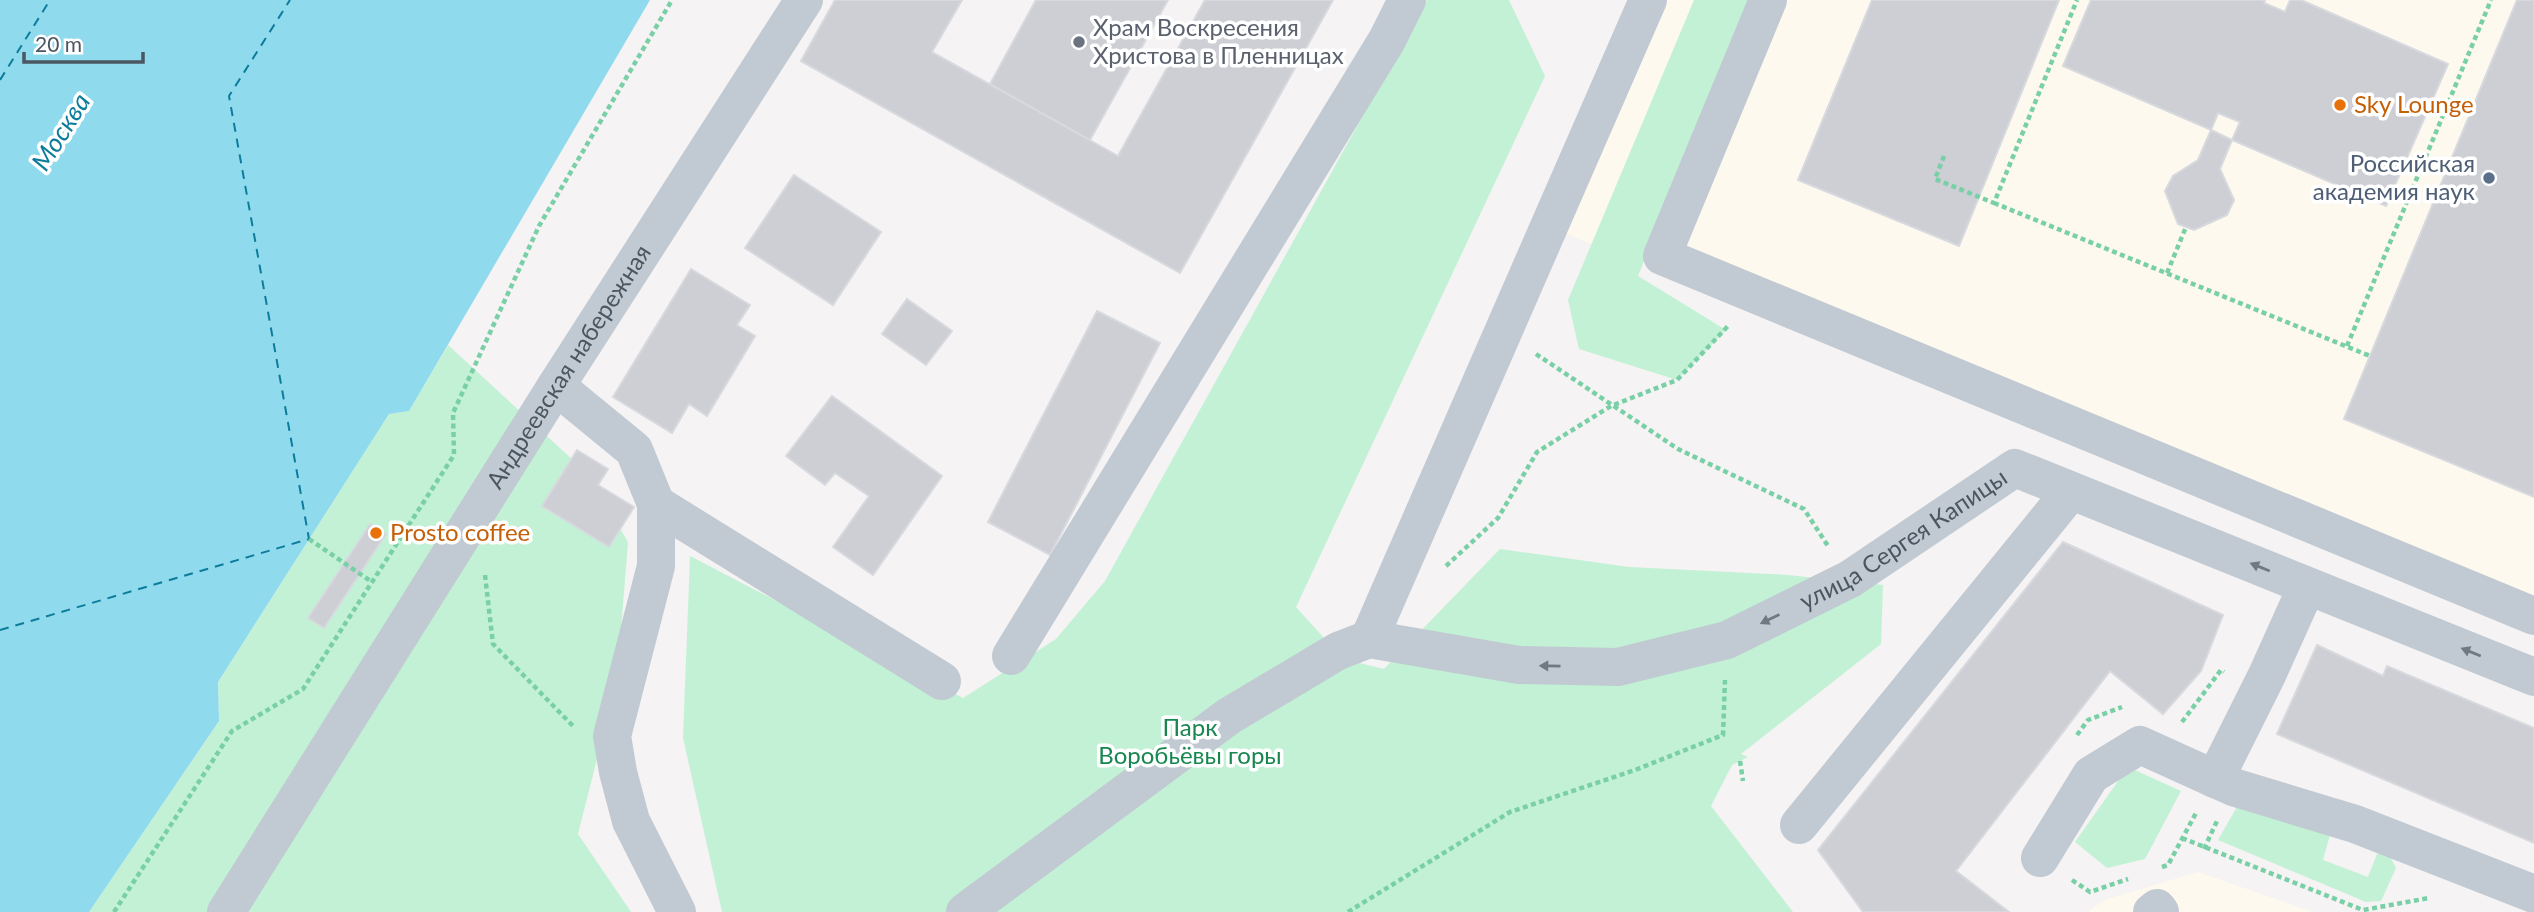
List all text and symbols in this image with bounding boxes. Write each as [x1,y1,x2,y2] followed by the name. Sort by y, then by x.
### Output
[1093,12,1344,69] place label: Храм Воскресения Христова в Пленницах
[24,21,144,65] scale bar
[35,31,82,56] text: 20 m
[1071,34,1087,50] marker: Храм Воскресения Христова в Пленницах
[24,87,96,176] water label: Москва
[2354,89,2474,118] place label: Sky Lounge
[2332,97,2348,113] marker: Sky Lounge
[2313,148,2476,205] place label: Российская академия наук
[2481,170,2497,186] marker: Российская академия наук
[479,239,656,493] street label: Андреевская набережная
[1794,462,2012,615] street label: улица Сергея Капицы
[390,517,530,546] place label: Prosto coffee
[368,525,384,541] marker: Prosto coffee
[2249,561,2270,572] one-way arrow
[1760,613,1780,624] one-way arrow
[2460,646,2481,657] one-way arrow
[1539,660,1561,672] one-way arrow
[1098,712,1282,769] park label: Парк Воробьёвы горы

